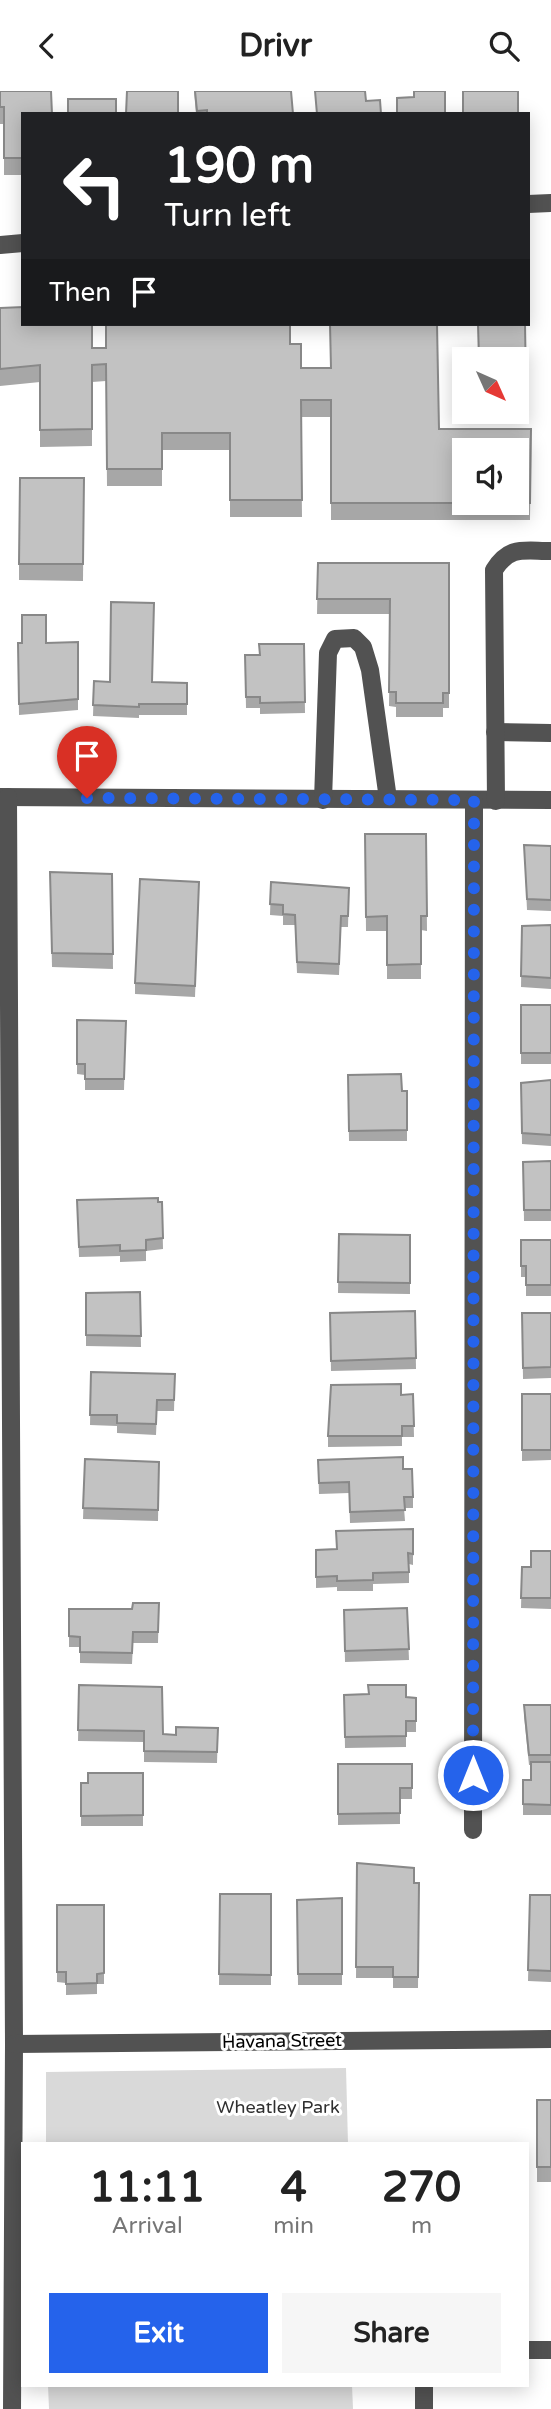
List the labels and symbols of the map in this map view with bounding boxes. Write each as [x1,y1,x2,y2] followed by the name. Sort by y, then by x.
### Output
[452,347,528,423] north arrow
[57,726,117,798] pin
[436,1738,510,1812] position arrow
[222,2029,342,2053] street label: Havana Street
[216,2096,340,2118] park label: Wheatley Park

